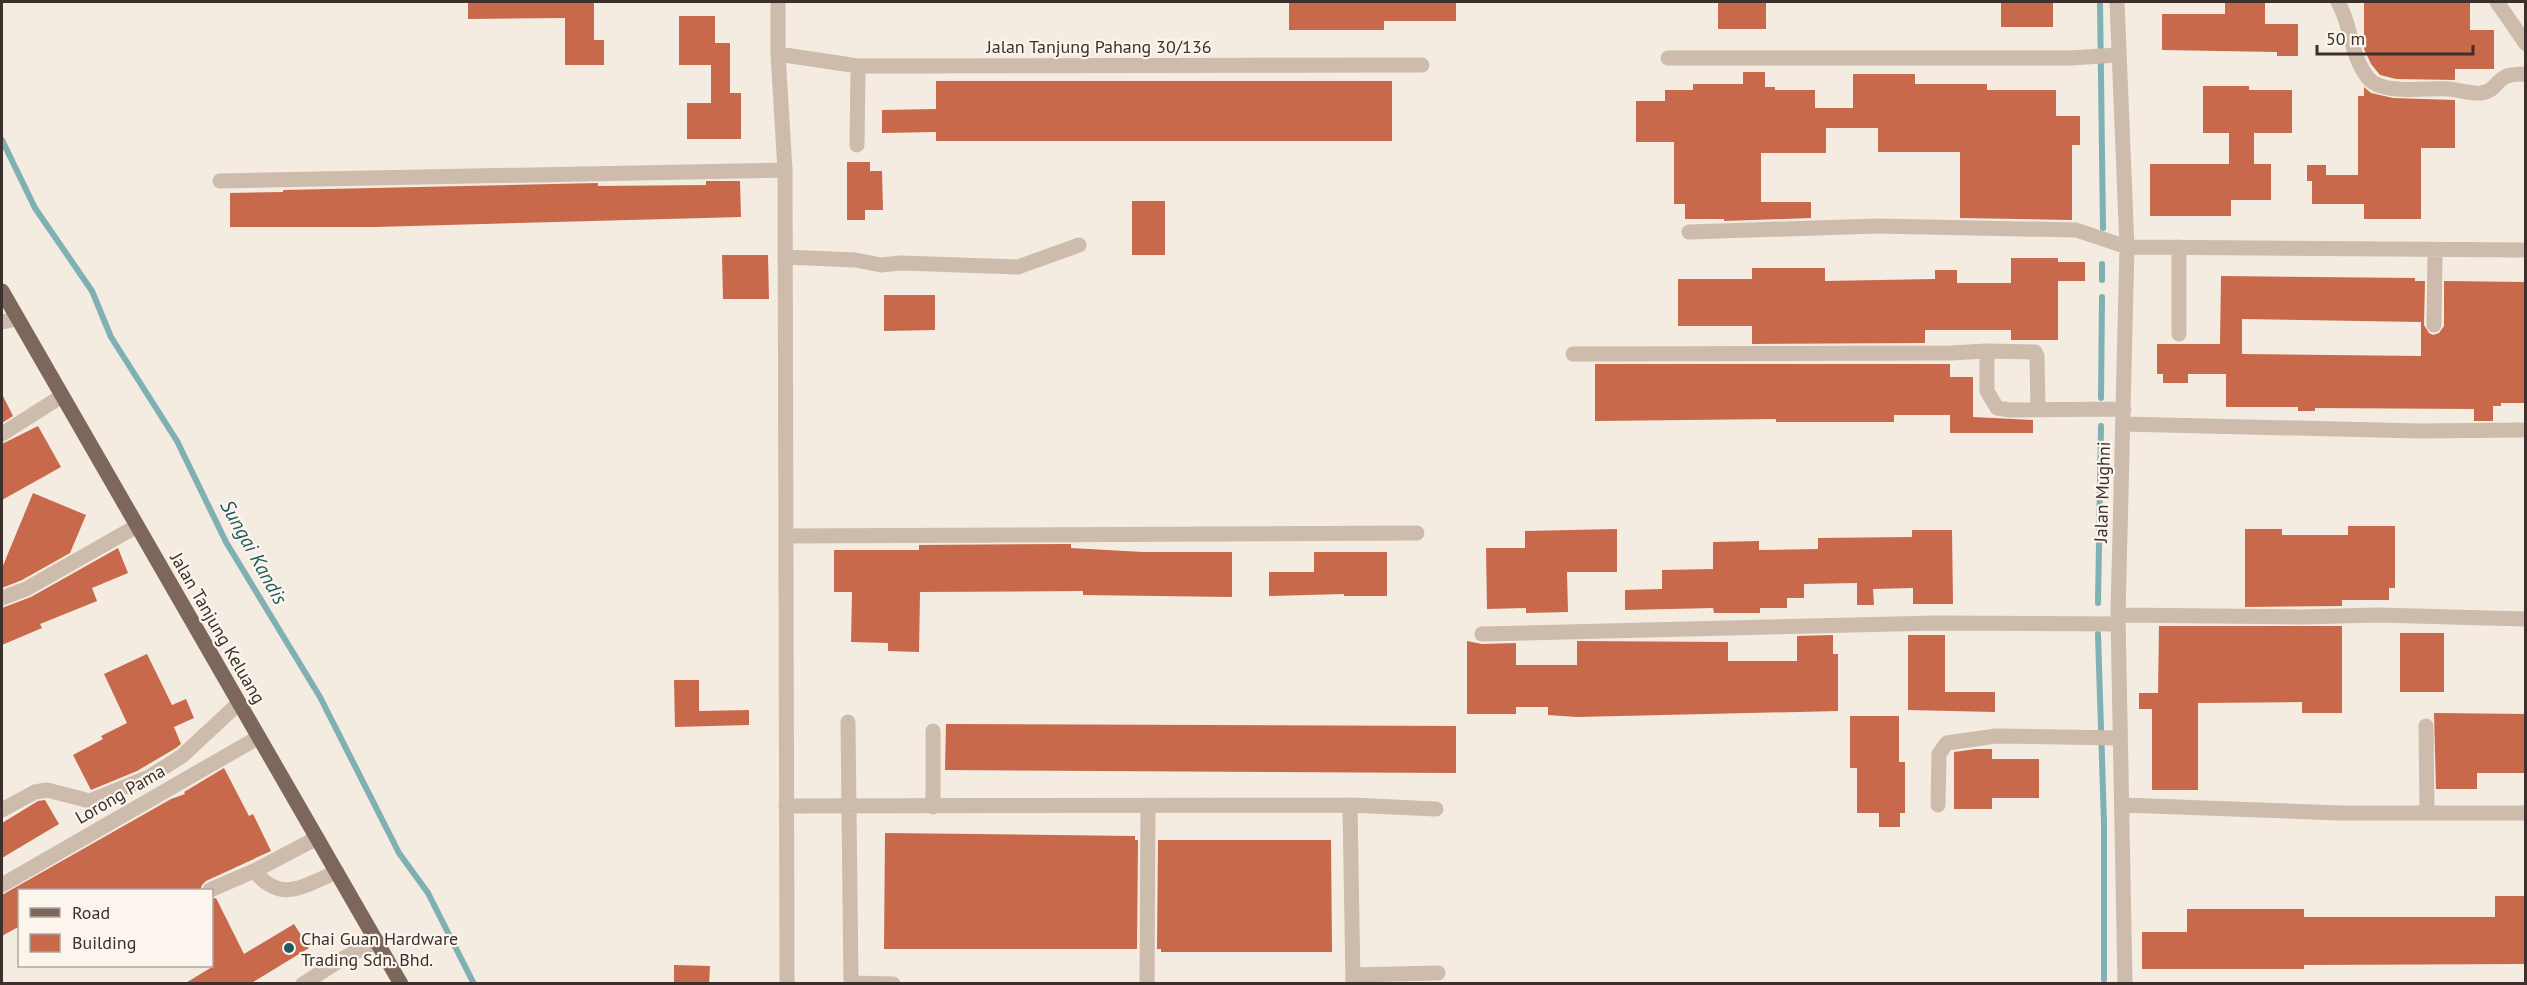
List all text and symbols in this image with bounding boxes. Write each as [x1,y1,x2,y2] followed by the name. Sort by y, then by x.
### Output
[2317,18,2473,56] scale bar
[2326,27,2365,50] text: 50 m
[985,35,1212,58] street label: Jalan Tanjung Pahang 30/136
[2089,441,2115,544] street label: Jalan Mughni
[215,495,293,609] water label: Sungai Kandis
[165,547,271,708] street label: Jalan Tanjung Keluang
[71,759,169,829] street label: Lorong Pama
[18,889,213,967] legend
[72,901,110,924] text: Road
[301,927,458,971] place label: Chai Guan Hardware Trading Sdn. Bhd.
[72,931,136,954] text: Building
[282,941,296,955] marker: Chai Guan Hardware Trading Sdn. Bhd.

